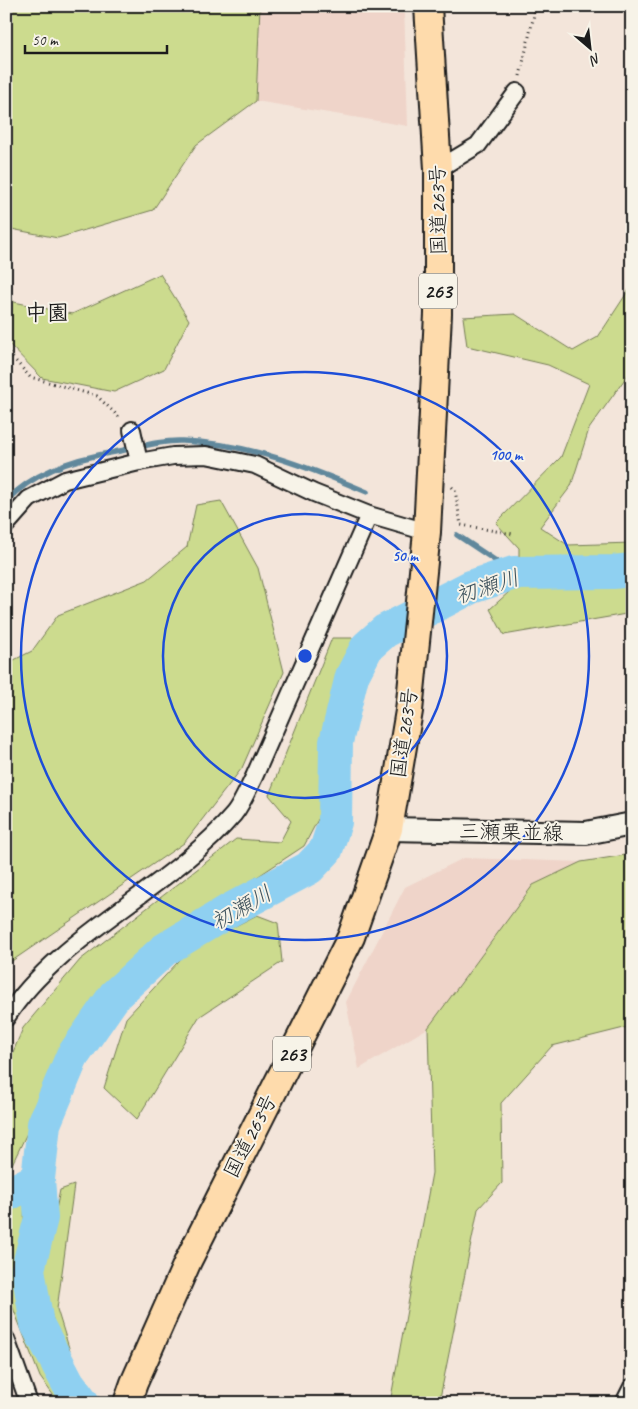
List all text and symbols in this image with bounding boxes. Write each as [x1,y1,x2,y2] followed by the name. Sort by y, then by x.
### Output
[25,22,168,54] scale bar
[566,22,616,72] north arrow
[32,31,59,50] text: 50 m
[586,49,604,70] text: N
[424,164,452,256] street label: 国道263号
[419,274,457,308] road number: 263
[25,299,69,327] district label: 中園
[490,446,524,465] text: 100 m
[392,547,419,566] text: 50 m
[452,563,523,610] water label: 初瀬川
[296,647,314,665] centre of rings
[385,686,423,780] street label: 国道263号
[458,818,564,846] street label: 三瀬栗並線
[206,879,277,936] water label: 初瀬川
[273,1036,311,1072] road number: 263
[218,1089,282,1183] street label: 国道263号

